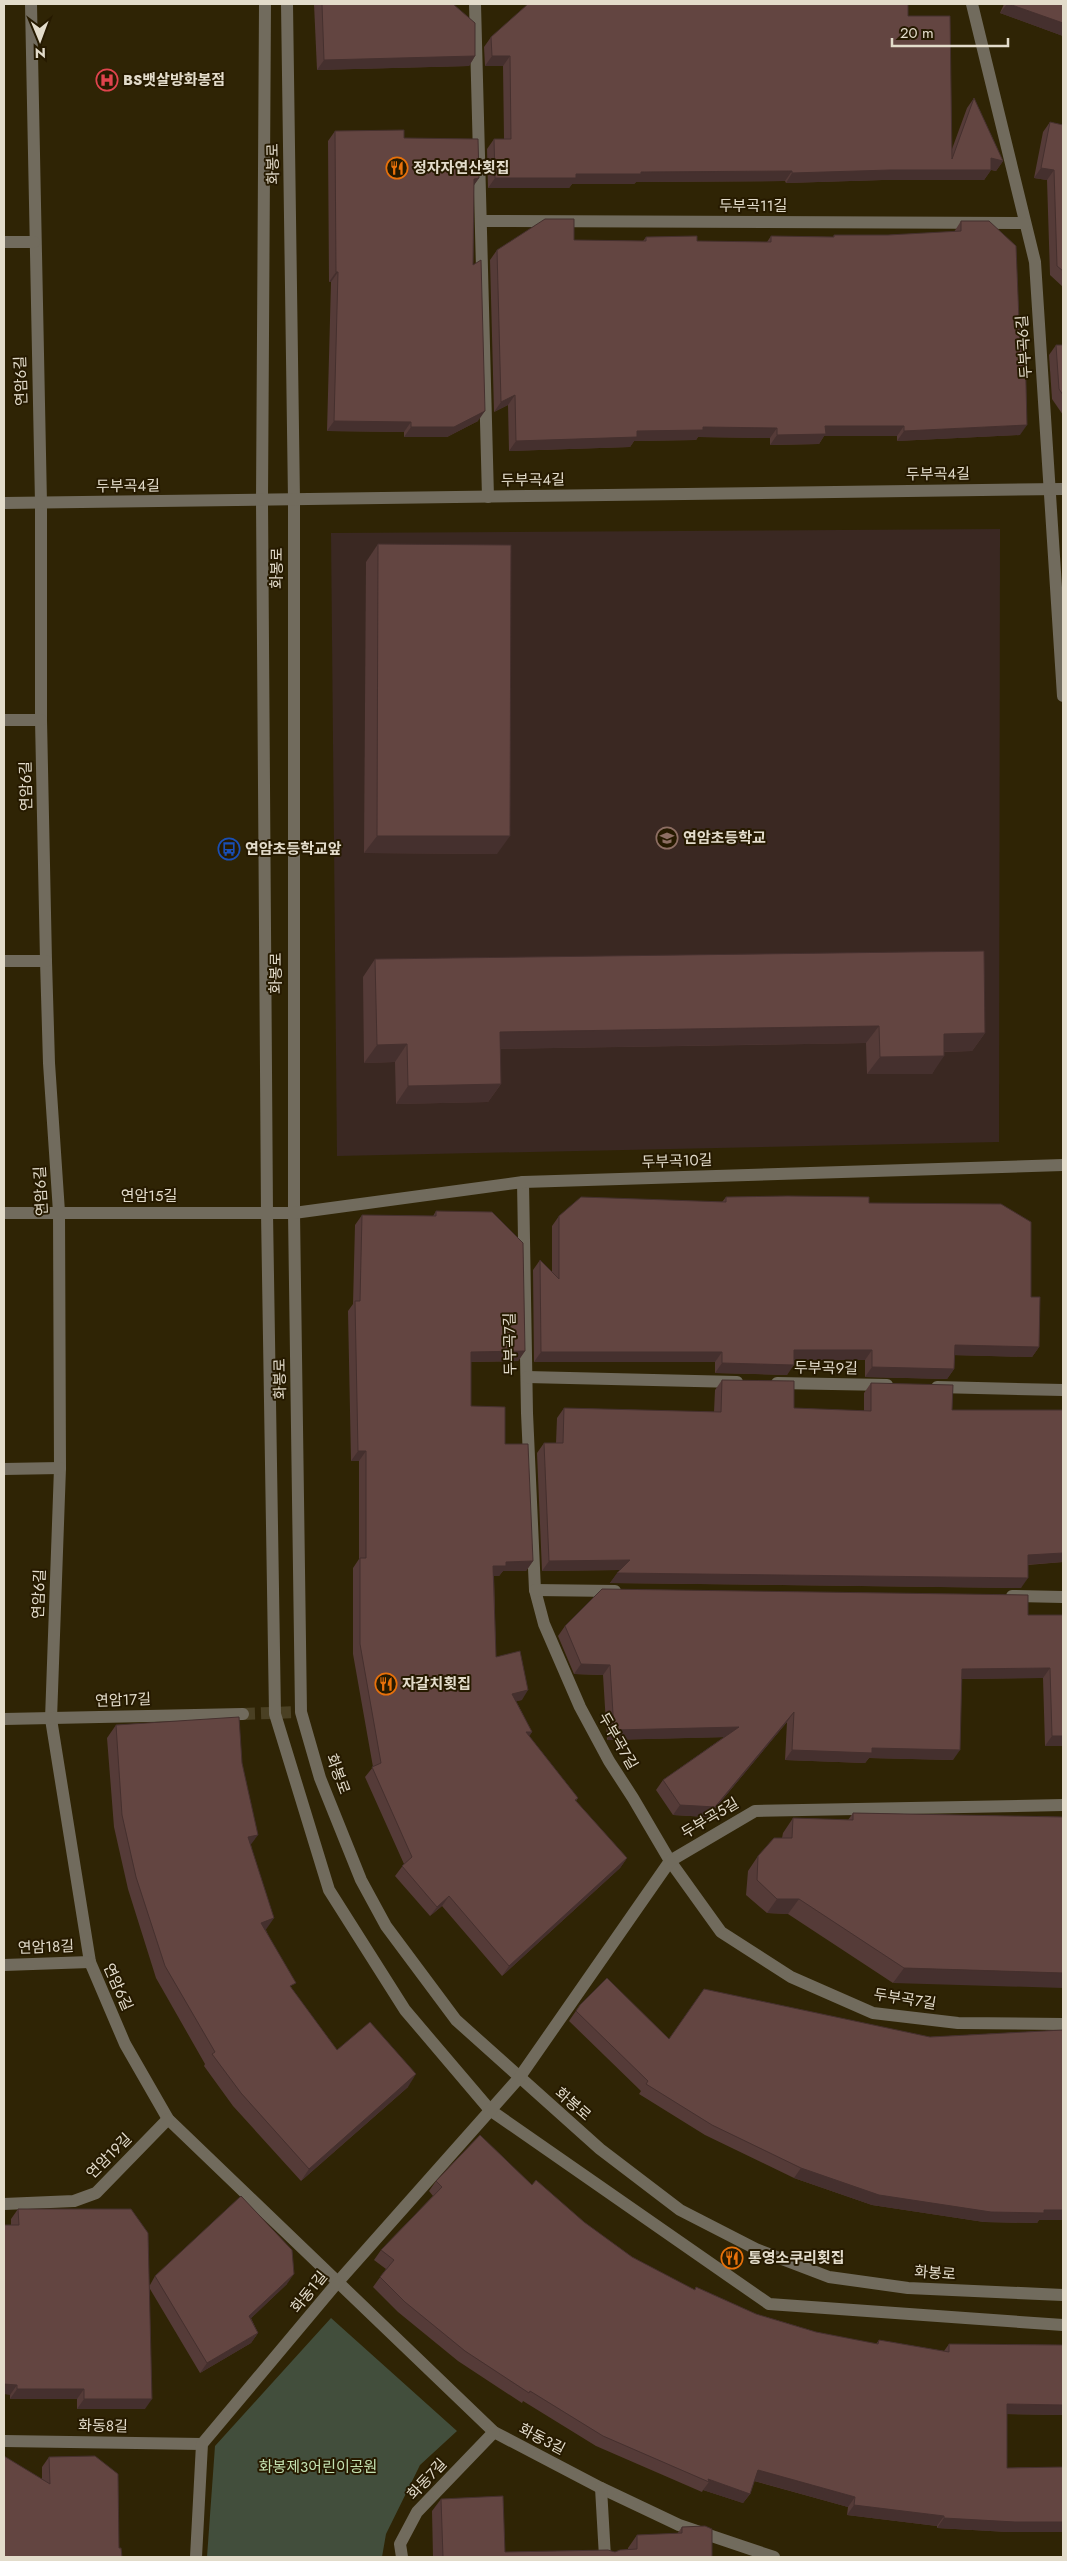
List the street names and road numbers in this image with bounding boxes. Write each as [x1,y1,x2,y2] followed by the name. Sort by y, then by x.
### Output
[262,143,284,185] street label: 화봉로
[719,195,787,217] street label: 두부곡11길
[1011,314,1037,380] street label: 두부곡6길
[9,356,33,406] street label: 연암6길
[906,462,970,486] street label: 두부곡4길
[501,468,565,492] street label: 두부곡4길
[96,474,160,498] street label: 두부곡4길
[266,547,288,589] street label: 화봉로
[15,761,37,811] street label: 연암6길
[265,952,287,994] street label: 화봉로
[641,1149,713,1173] street label: 두부곡10길
[29,1165,53,1217] street label: 연암6길
[121,1185,177,1207] street label: 연암15길
[498,1312,522,1376] street label: 두부곡7길
[794,1356,858,1380] street label: 두부곡9길
[269,1358,291,1400] street label: 화봉로
[27,1569,51,1619] street label: 연암6길
[95,1688,151,1712] street label: 연암17길
[593,1708,643,1774] street label: 두부곡7길
[321,1751,355,1797] street label: 화봉로
[677,1792,743,1844] street label: 두부곡5길
[17,1935,75,1959] street label: 연암18길
[98,1960,138,2014] street label: 연암6길
[872,1983,938,2015] street label: 두부곡7길
[550,2082,596,2126] street label: 화봉로
[81,2128,137,2184] street label: 연암19길
[914,2261,956,2285] street label: 화봉로
[285,2266,333,2318] street label: 화동1길
[78,2415,128,2437] street label: 화동8길
[515,2418,569,2460] street label: 화동3길
[402,2453,452,2505] street label: 화동7길

